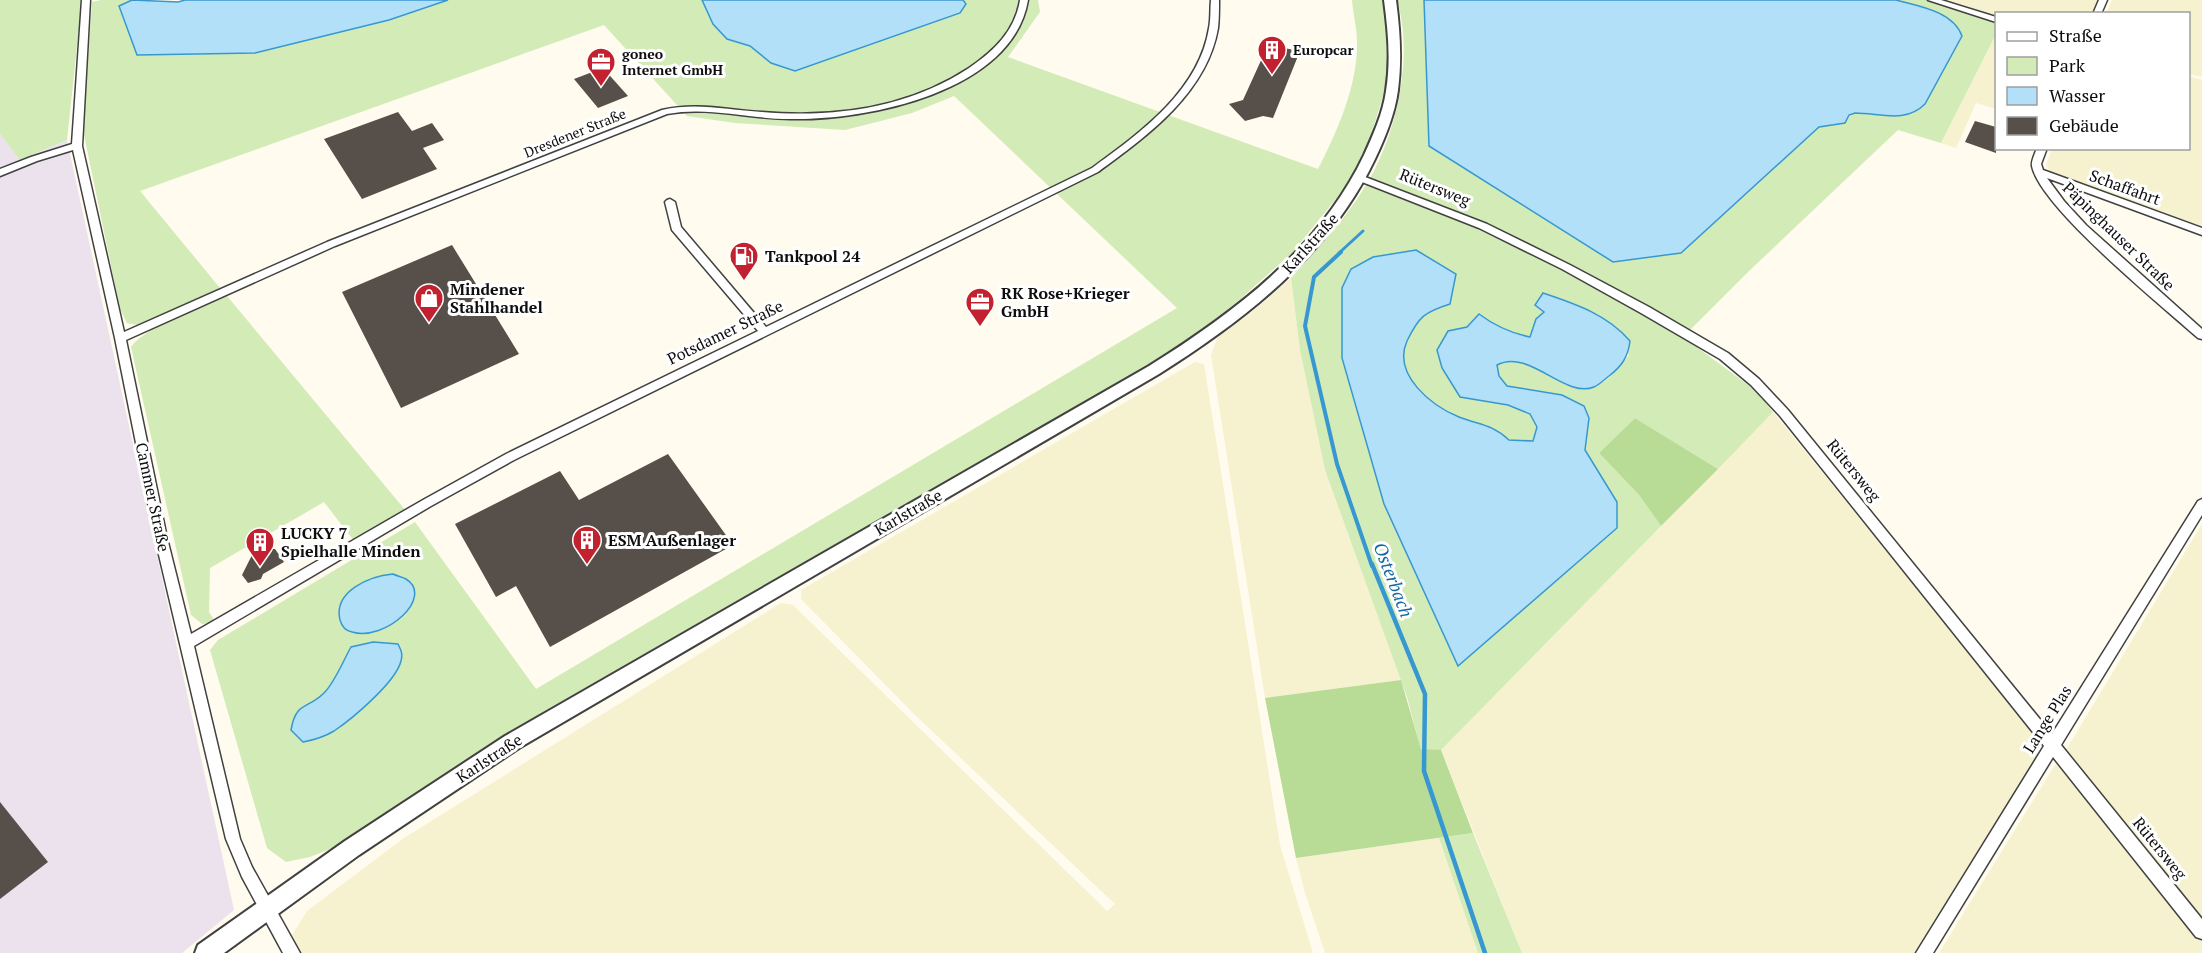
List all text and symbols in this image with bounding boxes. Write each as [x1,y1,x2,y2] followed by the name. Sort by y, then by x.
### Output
[1995,12,2190,150] legend
[2049,23,2102,47] text: Straße
[1256,34,1288,76] building icon: Europcar
[1293,40,1354,59] place label: Europcar
[622,44,723,79] place label: goneo Internet GmbH
[585,46,617,88] office icon: goneo Internet GmbH
[2049,53,2086,77] text: Park
[2049,83,2105,107] text: Wasser
[521,103,629,162] street label: Dresdener Straße
[2049,113,2119,137] text: Gebäude
[1396,163,1474,211] street label: Rütersweg
[2086,164,2164,210] street label: Schaffahrt
[2058,177,2180,295] street label: Päpinghauser Straße
[1277,208,1343,278] street label: Karlstraße
[728,240,760,282] fuel station icon: Tankpool 24
[765,245,860,267] place label: Tankpool 24
[450,278,543,318] place label: Mindener Stahlhandel
[413,282,445,324] shop icon: Mindener Stahlhandel
[1001,282,1130,322] place label: RK Rose+Krieger GmbH
[964,286,996,328] office icon: RK Rose+Krieger GmbH
[663,294,787,370] street label: Potsdamer Straße
[1822,434,1886,506] street label: Rütersweg
[131,440,175,554] street label: Cammer Straße
[870,484,946,540] street label: Karlstraße
[281,522,421,562] place label: LUCKY 7 Spielhalle Minden
[571,524,603,566] building icon: ESM Außenlager
[244,526,276,568] building icon: LUCKY 7 Spielhalle Minden
[608,529,736,551] place label: ESM Außenlager
[1369,539,1419,621] water label: Osterbach
[2018,681,2077,757] street label: Lange Plas
[452,728,526,788] street label: Karlstraße
[2128,812,2192,884] street label: Rütersweg

